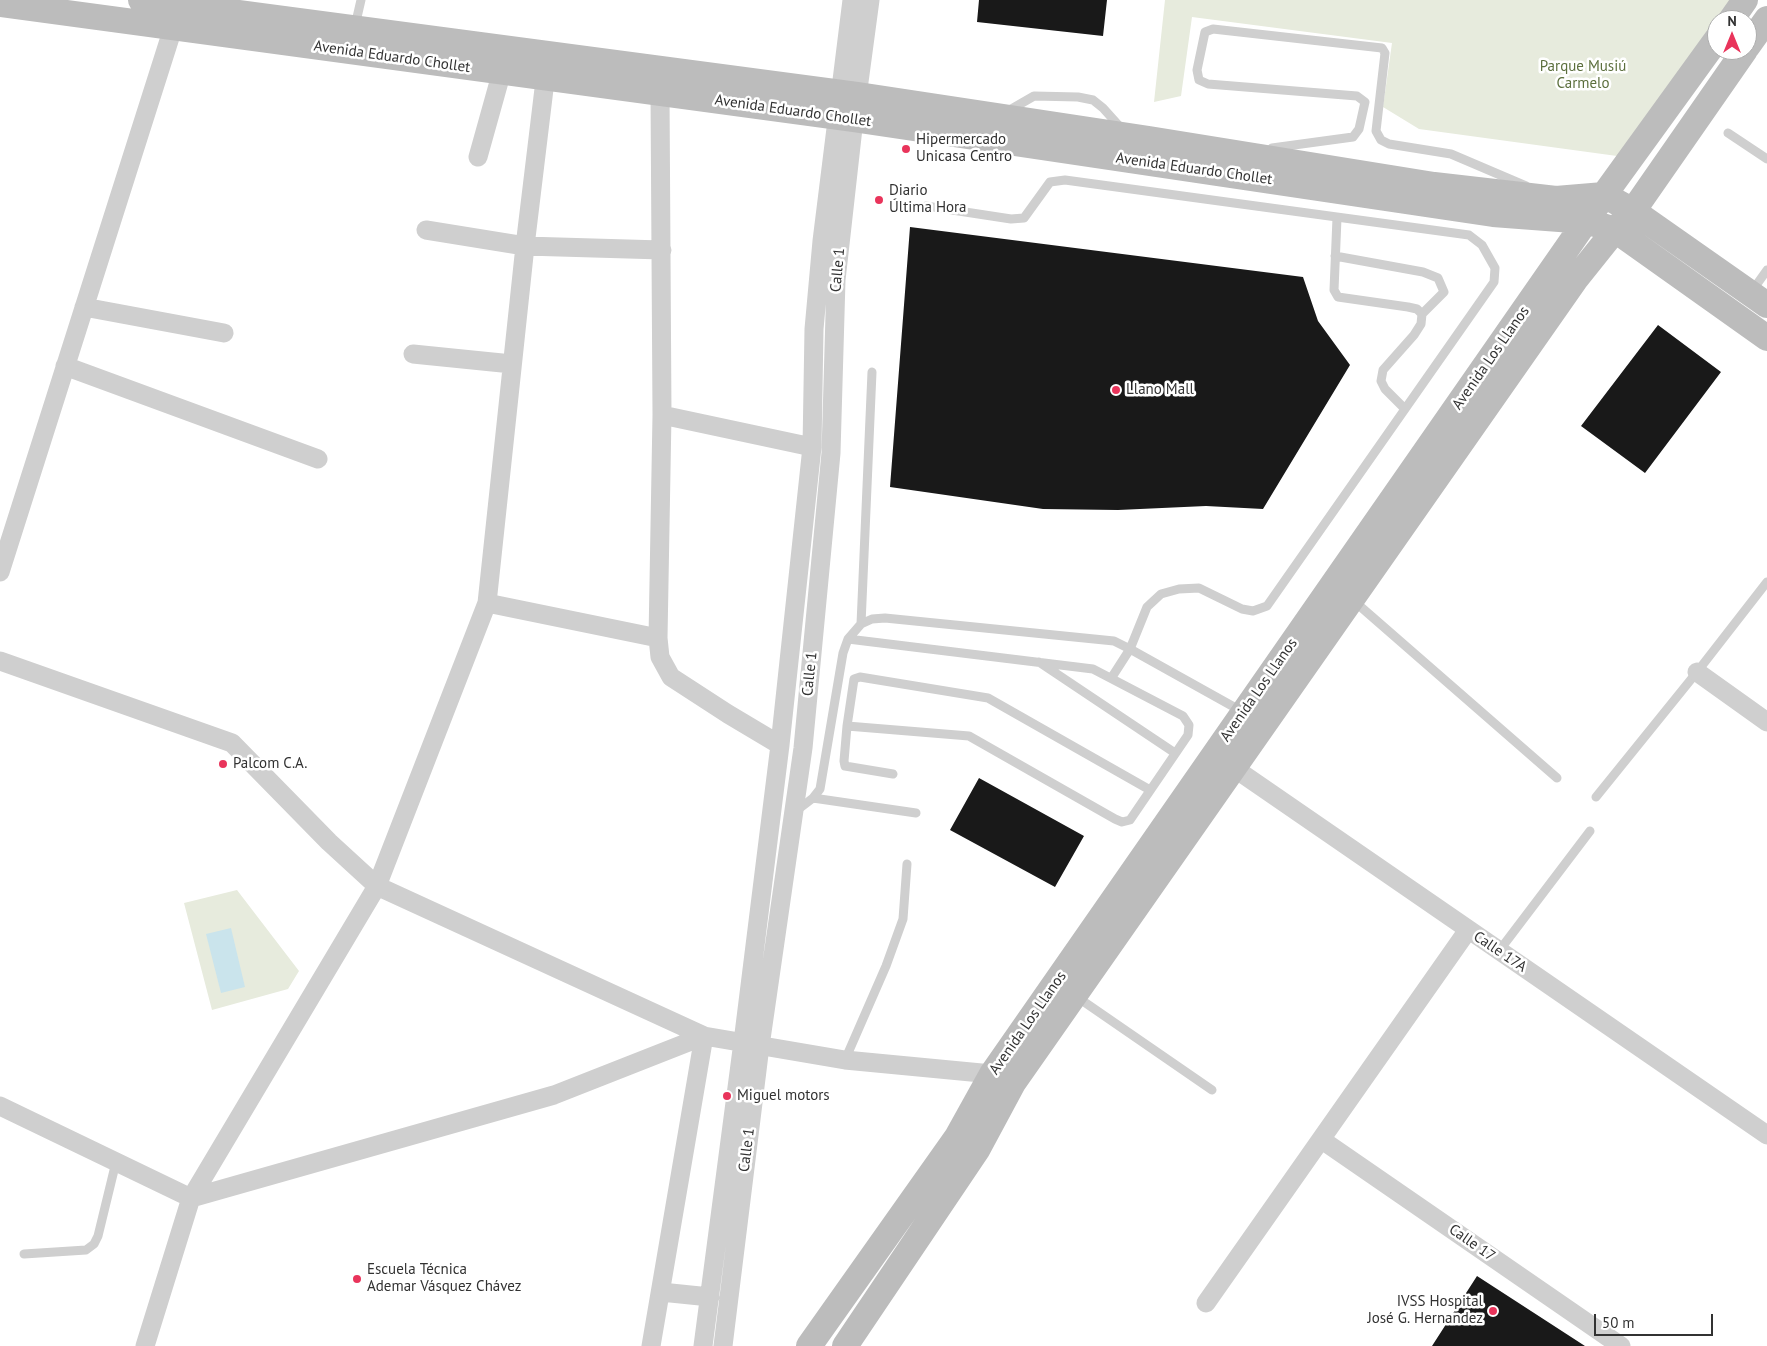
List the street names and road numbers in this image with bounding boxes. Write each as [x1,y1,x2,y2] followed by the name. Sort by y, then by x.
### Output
[313,37,471,77] street label: Avenida Eduardo Chollet
[714,91,872,131] street label: Avenida Eduardo Chollet
[1115,149,1273,189] street label: Avenida Eduardo Chollet
[827,247,849,293] street label: Calle 1
[1449,303,1533,413] street label: Avenida Los Llanos
[1217,635,1301,745] street label: Avenida Los Llanos
[799,651,821,697] street label: Calle 1
[1470,928,1530,976] street label: Calle 17A
[986,968,1070,1078] street label: Avenida Los Llanos
[735,1127,759,1173] street label: Calle 1
[1445,1221,1499,1265] street label: Calle 17

